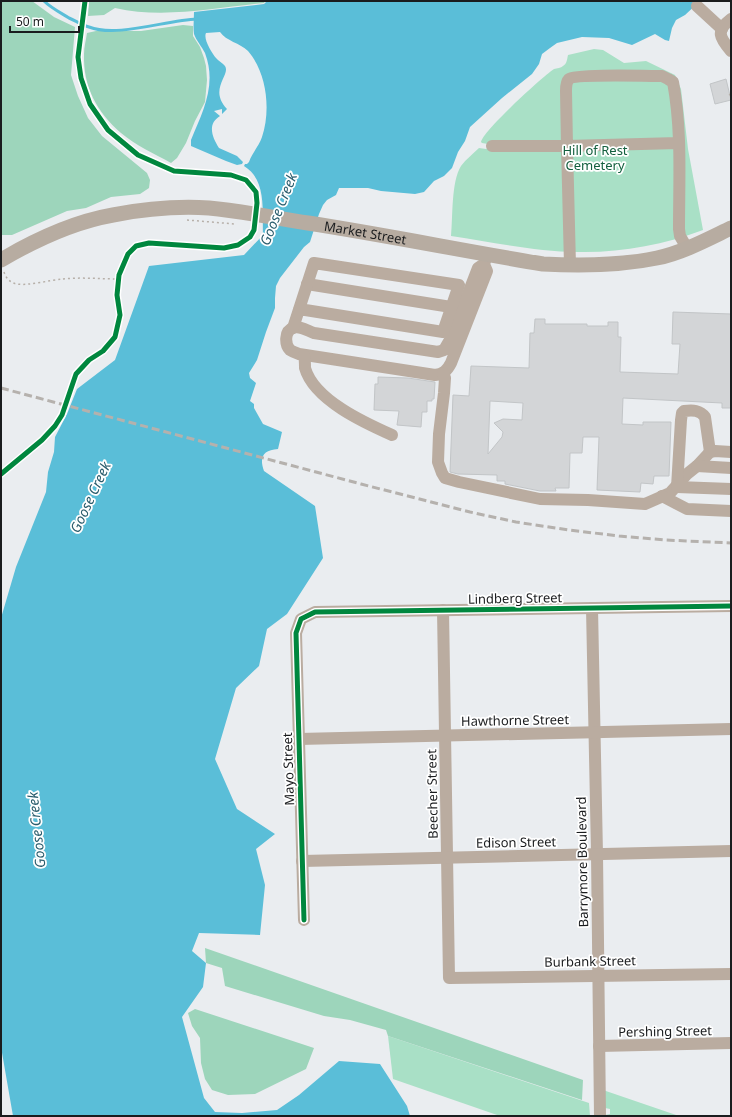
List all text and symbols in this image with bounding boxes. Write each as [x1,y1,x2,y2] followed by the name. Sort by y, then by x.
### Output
[10,8,79,34] scale bar
[16,13,44,30] text: 50 m
[562,141,628,174] park label: Hill of Rest Cemetery
[255,169,302,248] water label: Goose Creek
[323,217,408,249] street label: Market Street
[65,457,115,536] water label: Goose Creek
[468,588,563,608] street label: Lindberg Street
[461,710,570,730] street label: Hawthorne Street
[278,732,298,806] street label: Mayo Street
[422,749,442,839] street label: Beecher Street
[22,790,49,869] water label: Goose Creek
[572,796,592,928] street label: Barrymore Boulevard
[476,832,557,852] street label: Edison Street
[544,951,636,971] street label: Burbank Street
[618,1021,712,1041] street label: Pershing Street

